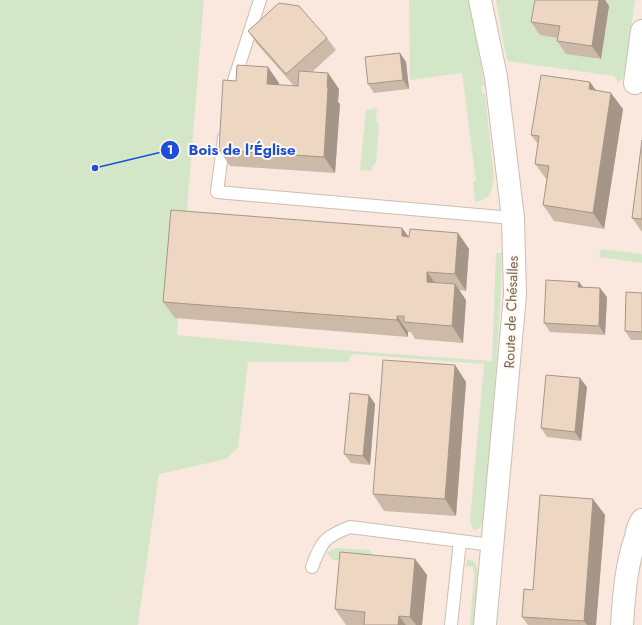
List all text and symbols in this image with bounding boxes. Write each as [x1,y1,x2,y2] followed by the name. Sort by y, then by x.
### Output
[160,136,303,163] callout: Bois de l'Église
[188,139,296,161] text: Bois de l'Église
[167,141,173,159] text: 1
[499,255,523,369] street label: Route de Chésalles

